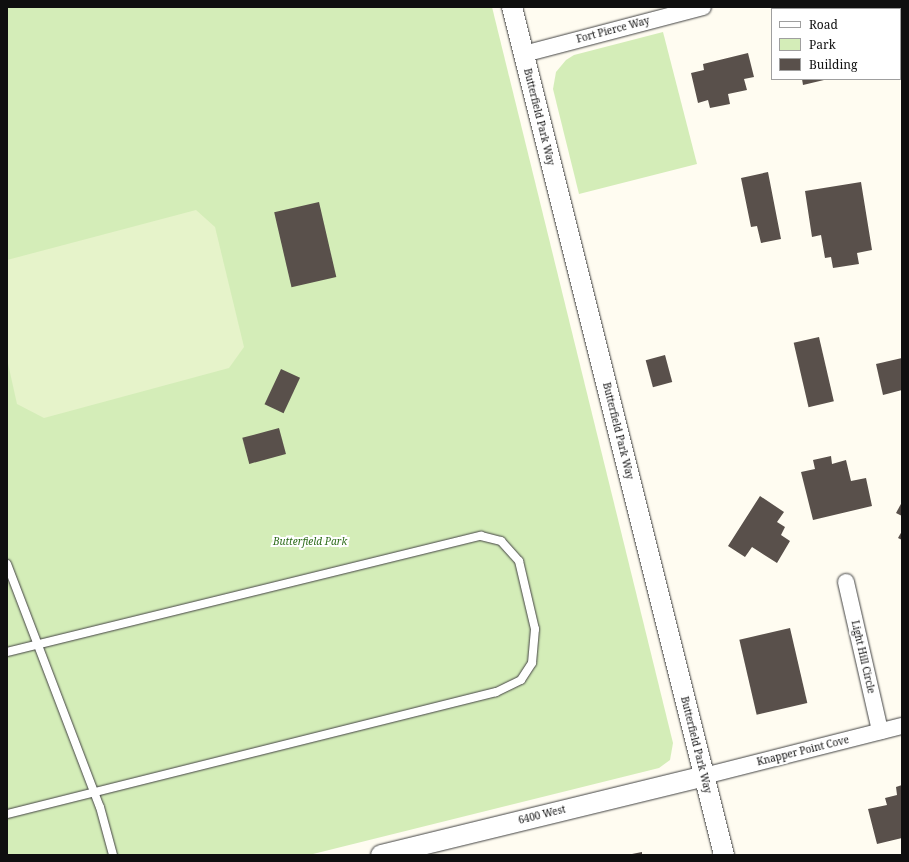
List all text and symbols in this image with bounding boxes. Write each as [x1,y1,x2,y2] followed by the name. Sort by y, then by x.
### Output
[771,8,901,80] legend
[575,14,651,46] street label: Fort Pierce Way
[809,16,838,33] text: Road
[809,36,836,53] text: Park
[809,56,857,73] text: Building
[521,67,557,167] street label: Butterfield Park Way
[600,381,636,481] street label: Butterfield Park Way
[273,536,347,548] park label: Butterfield Park
[849,619,877,695] street label: Light Hill Circle
[678,695,714,795] street label: Butterfield Park Way
[756,734,850,768] street label: Knapper Point Cove
[517,803,567,827] street label: 6400 West

